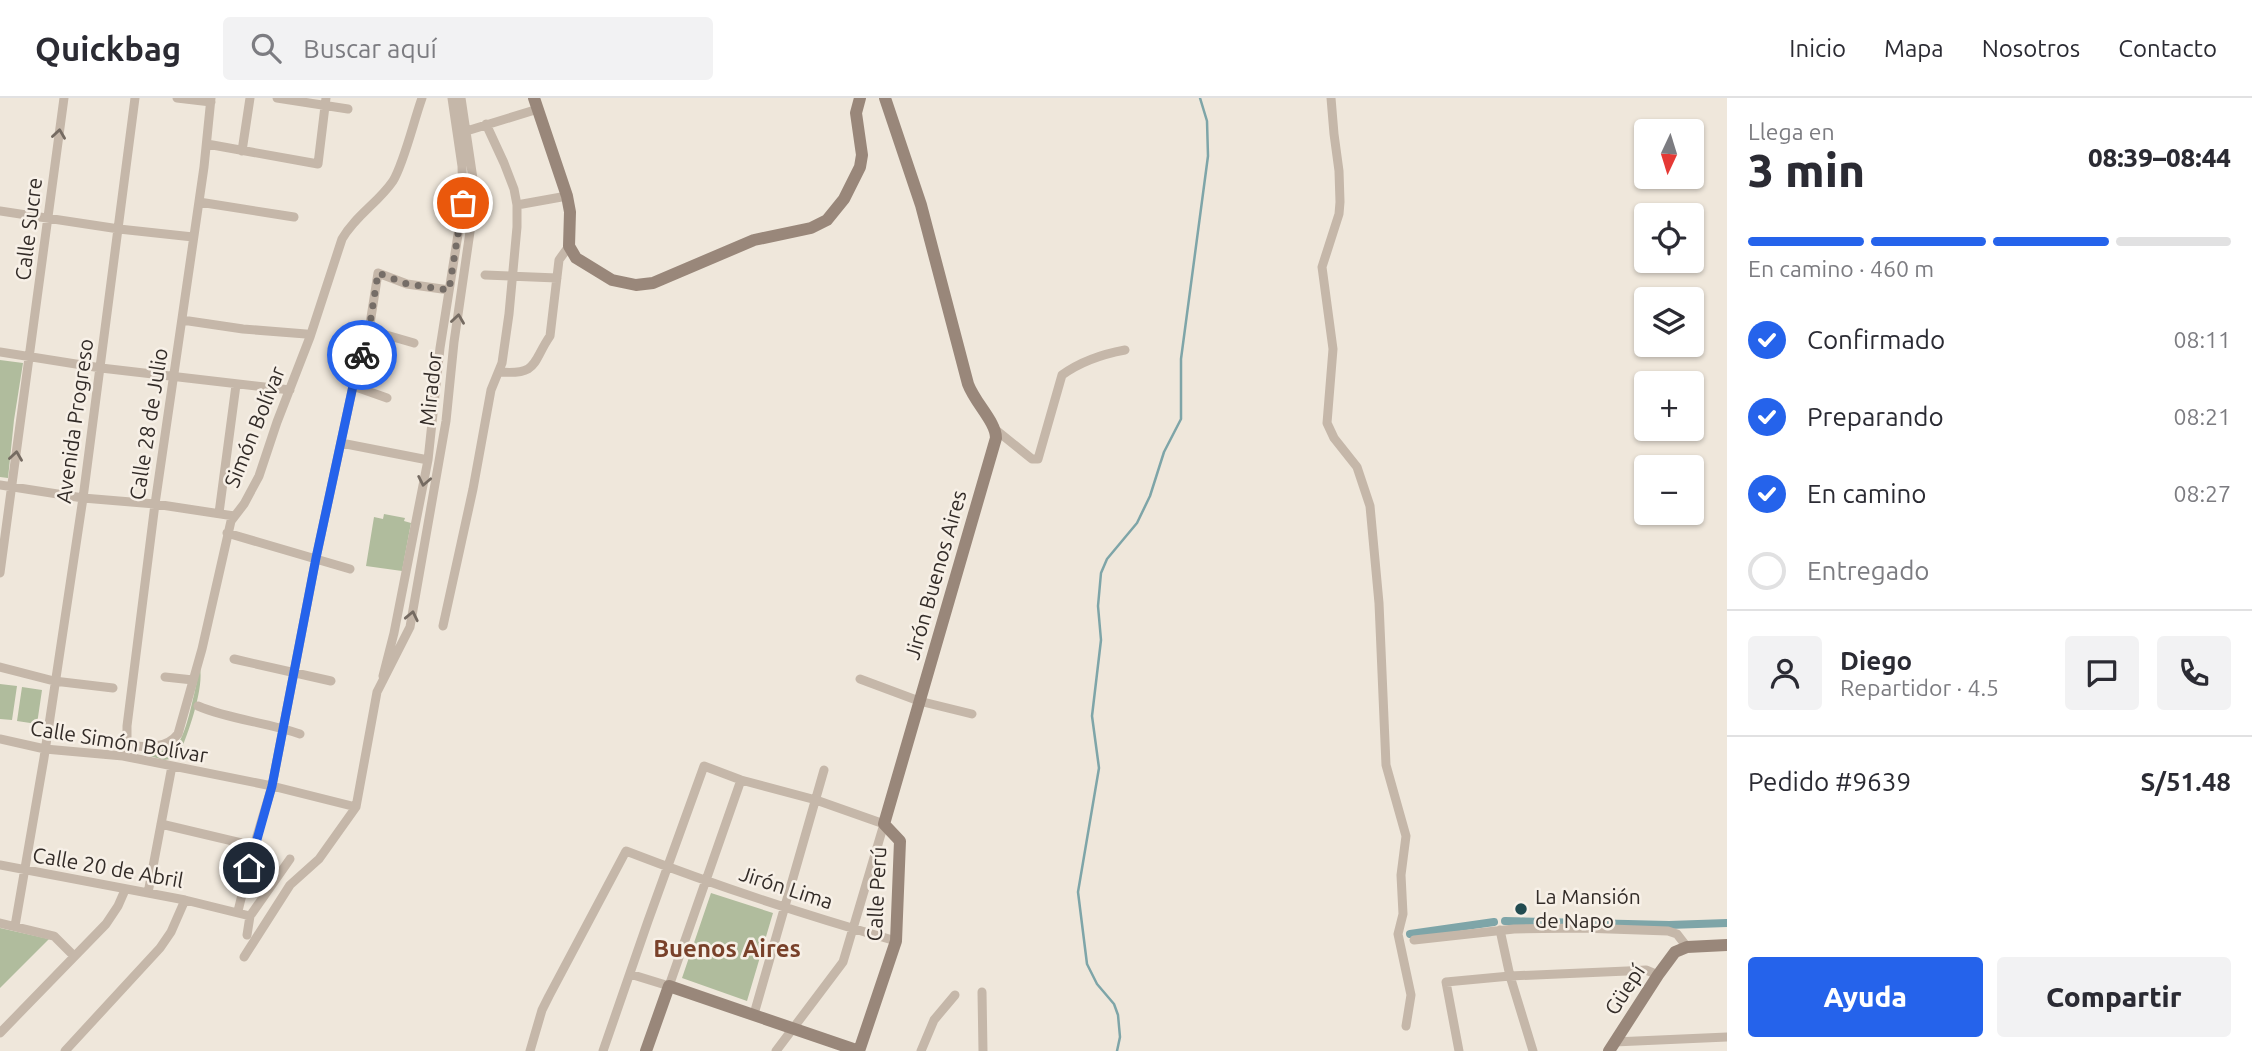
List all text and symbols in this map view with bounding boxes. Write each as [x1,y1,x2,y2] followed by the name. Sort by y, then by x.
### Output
[223,17,713,80] search box
[247,29,285,67] icon: search
[35,30,181,67] text: Quickbag
[303,34,437,63] text: Buscar aquí
[1789,35,1846,62] text: Inicio
[1884,35,1944,62] text: Mapa
[1982,35,2080,62] text: Nosotros
[2118,35,2217,62] text: Contacto
[1634,119,1704,189] north arrow
[1634,119,1704,525] map controls
[1748,119,1835,144] text: Llega en
[51,128,66,140] one-way arrow
[2088,143,2231,172] text: 08:39–08:44
[1748,144,1865,196] text: 3 min
[433,173,493,233] pin
[10,176,46,282] street label: Calle Sucre
[444,184,482,222] icon: bag
[1634,203,1704,273] button: locate
[1748,256,1934,281] text: En camino · 460 m
[1634,287,1704,357] button: layers
[450,313,465,325] one-way arrow
[327,320,397,390] courier
[1748,321,1786,359] icon: check
[1807,325,1945,354] text: Confirmado
[2173,327,2231,352] text: 08:11
[343,336,381,374] icon: bike
[51,337,97,505] street label: Avenida Progreso
[124,346,172,502] street label: Calle 28 de Julio
[414,351,446,427] street label: Mirador
[219,363,289,491] street label: Simón Bolívar
[1634,371,1704,441] button: +
[1748,398,1786,436] icon: check
[1807,402,1944,431] text: Preparando
[2173,404,2231,429] text: 08:21
[9,451,24,462] one-way arrow
[1634,455,1704,525] button: −
[417,475,432,487] one-way arrow
[1748,475,1786,513] icon: check
[1807,479,1927,508] text: En camino
[2173,481,2231,506] text: 08:27
[899,487,971,662] street label: Jirón Buenos Aires
[1807,556,1930,585] text: Entregado
[403,610,418,622] one-way arrow
[1748,636,1822,710] button: person
[2065,636,2139,710] button: chat
[2157,636,2231,710] button: phone
[1840,646,1912,675] text: Diego
[1840,675,1999,700] text: Repartidor · 4.5
[29,715,210,767] street label: Calle Simón Bolívar
[1748,767,1911,796] text: Pedido #9639
[2141,767,2231,796] text: S/51.48
[219,838,279,898] pin
[31,842,185,892] street label: Calle 20 de Abril
[862,846,890,942] street label: Calle Perú
[230,849,268,887] icon: home
[736,861,836,913] street label: Jirón Lima
[1535,884,1641,932] place label: La Mansión de Napo
[1513,901,1529,917] marker: La Mansión de Napo
[653,935,801,962] district label: Buenos Aires
[1748,957,1983,1037] button: Ayuda
[1997,957,2231,1037] button: Compartir
[1599,959,1650,1019] street label: Güepí

